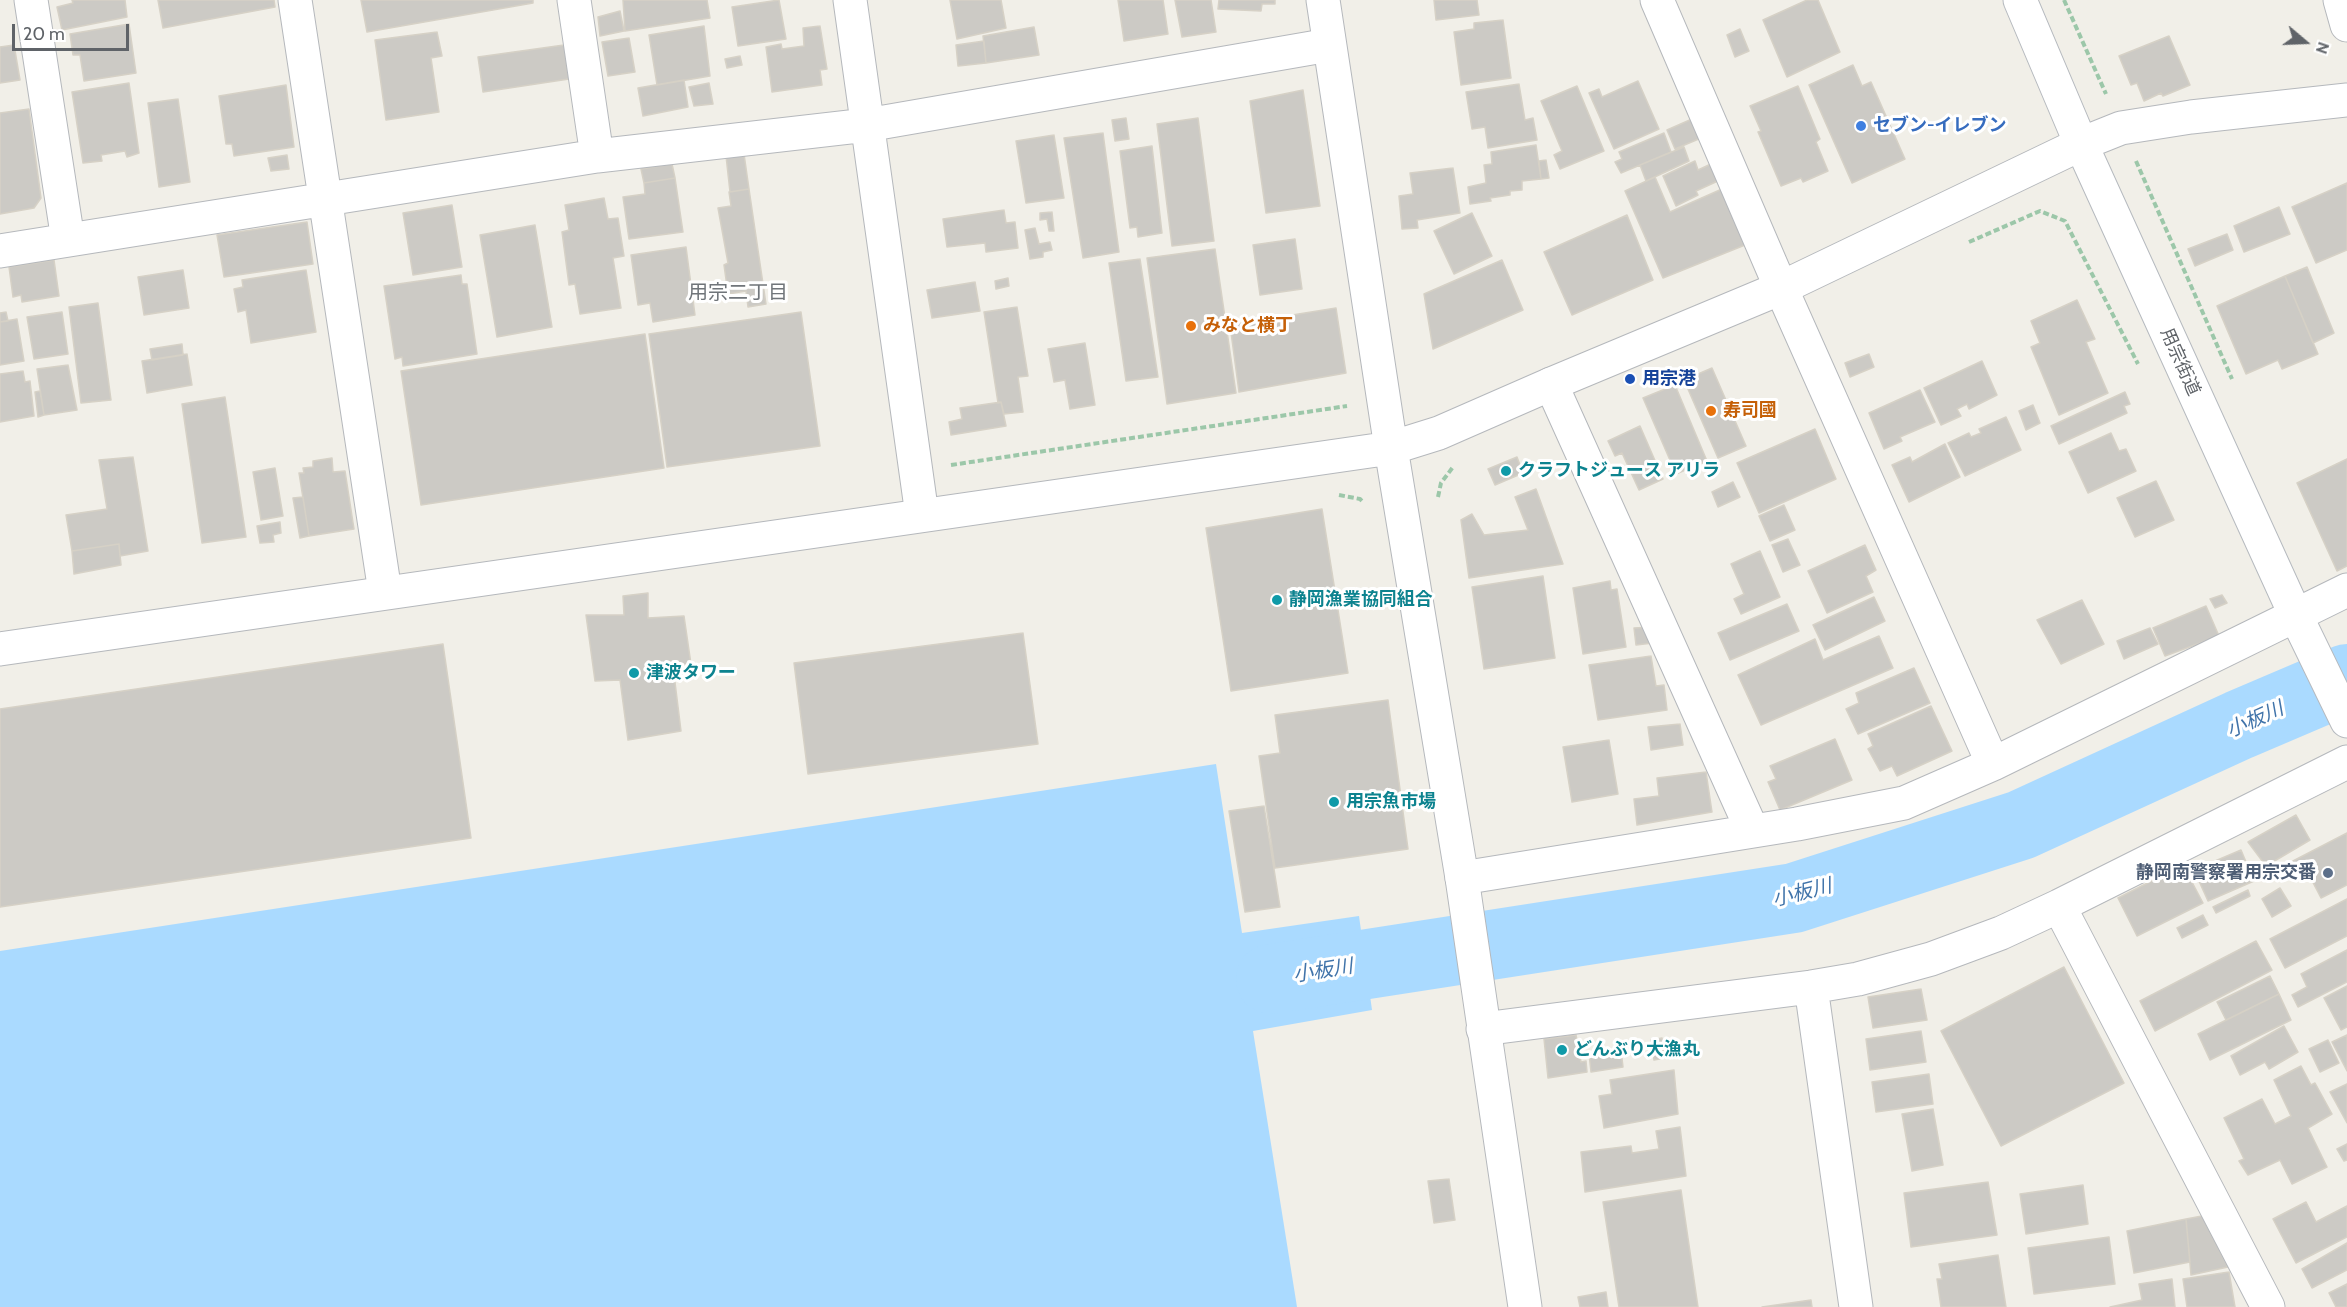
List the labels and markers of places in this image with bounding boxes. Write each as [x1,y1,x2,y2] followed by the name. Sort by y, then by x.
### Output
[1873,115,2007,137] place label: セブン-イレブン
[1854,119,1868,133] marker: セブン-イレブン
[1203,315,1293,337] place label: みなと横丁
[1184,319,1198,333] marker: みなと横丁
[1642,368,1696,390] place label: 用宗港
[1623,372,1637,386] marker: 用宗港
[1723,400,1777,422] place label: 寿司國
[1704,404,1718,418] marker: 寿司國
[1518,460,1720,482] place label: クラフトジュース アリラ
[1499,464,1513,478] marker: クラフトジュース アリラ
[1289,589,1433,611] place label: 静岡漁業協同組合
[1270,593,1284,607] marker: 静岡漁業協同組合
[646,662,736,684] place label: 津波タワー
[627,666,641,680] marker: 津波タワー
[1346,791,1436,813] place label: 用宗魚市場
[1327,795,1341,809] marker: 用宗魚市場
[2136,862,2316,884] place label: 静岡南警察署用宗交番
[2321,866,2335,880] marker: 静岡南警察署用宗交番
[1574,1039,1700,1061] place label: どんぶり大漁丸
[1555,1043,1569,1057] marker: どんぶり大漁丸

